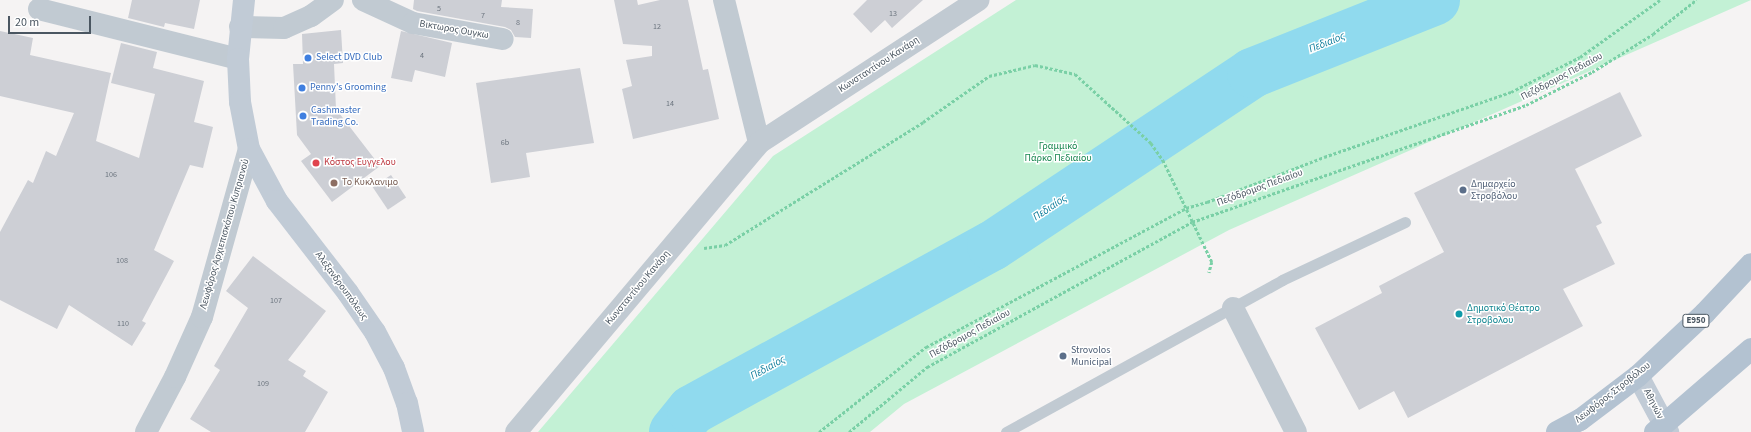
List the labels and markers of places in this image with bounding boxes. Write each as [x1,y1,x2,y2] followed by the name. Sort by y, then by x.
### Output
[316,52,382,64] place label: Select DVD Club
[303,53,313,63] marker: Select DVD Club
[310,82,386,94] place label: Penny's Grooming
[297,83,307,93] marker: Penny's Grooming
[311,104,360,128] place label: Cashmaster Trading Co.
[298,111,308,121] marker: Cashmaster Trading Co.
[324,157,396,169] place label: Κόστος Ευγγελου
[311,158,321,168] marker: Κόστος Ευγγελου
[342,177,398,189] place label: Το Κυκλανιμο
[329,178,339,188] marker: Το Κυκλανιμο
[1471,178,1517,202] place label: Δημαρχείο Στροβόλου
[1458,185,1468,195] marker: Δημαρχείο Στροβόλου
[1467,302,1540,326] place label: Δημοτικό Θέατρο Στροβολου
[1454,309,1464,319] marker: Δημοτικό Θέατρο Στροβολου
[1071,344,1112,368] place label: Strovolos Municipal
[1058,351,1068,361] marker: Strovolos Municipal

